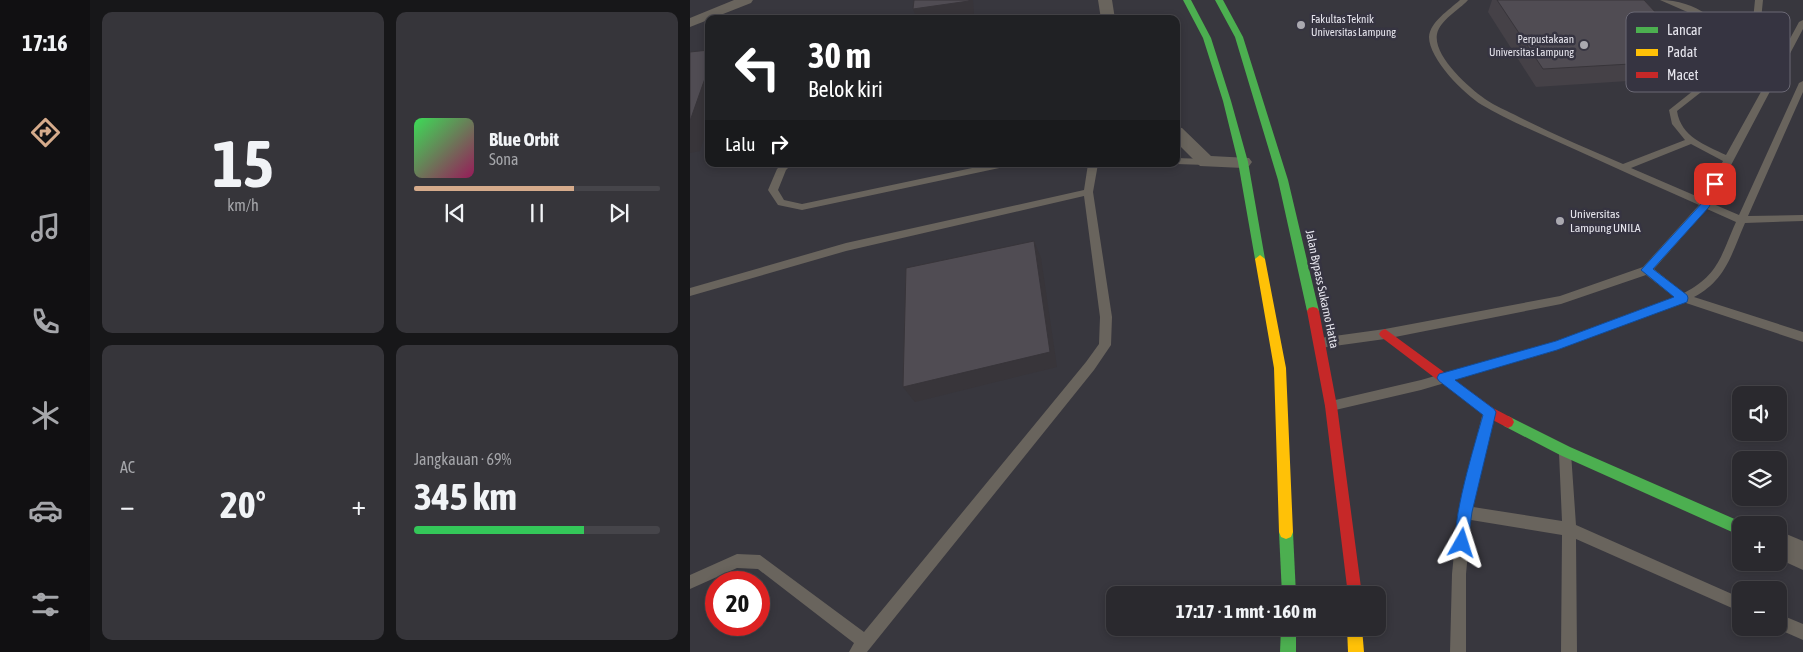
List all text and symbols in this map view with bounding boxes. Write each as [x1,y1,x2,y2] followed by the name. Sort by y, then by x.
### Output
[1626,12,1790,92] legend
[1311,13,1396,38] place label: Fakultas Teknik Universitas Lampung
[1295,19,1307,31] marker: Fakultas Teknik Universitas Lampung
[1667,22,1702,38] text: Lancar
[22,30,68,56] text: 17:16
[1489,33,1574,58] place label: Perpustakaan Universitas Lampung
[725,35,790,100] icon: left
[808,35,871,75] text: 30 m
[1578,39,1590,51] marker: Perpustakaan Universitas Lampung
[1667,44,1697,60] text: Padat
[1667,67,1698,83] text: Macet
[808,76,883,102] text: Belok kiri
[28,115,63,150] icon: directions
[212,126,274,201] text: 15
[489,128,559,150] text: Blue Orbit
[765,130,793,158] icon: right
[725,133,755,155] text: Lalu
[489,150,518,168] text: Sona
[1694,163,1736,205] pin
[1701,170,1729,198] icon: arrive
[227,196,259,214] text: km/h
[441,199,469,227] icon: previous
[523,199,551,227] icon: pause
[605,199,633,227] icon: next
[1570,207,1641,235] place label: Universitas Lampung UNILA
[28,210,63,245] icon: music
[1554,215,1566,227] marker: Universitas Lampung UNILA
[1303,228,1341,350] street label: Jalan Bypass Sukarno Hatta
[28,304,63,339] icon: phone
[1732,386,1787,636] map controls
[1732,386,1787,441] button: sound
[28,398,63,433] icon: climate
[414,450,511,468] text: Jangkauan · 69%
[1732,451,1787,506] button: layers
[120,458,135,476] text: AC
[414,475,517,518] text: 345 km
[220,483,266,526] text: 20°
[120,489,135,521] text: −
[351,489,366,521] text: +
[28,493,63,528] icon: car
[1435,516,1487,568] position arrow
[1732,516,1787,571] button: +
[705,571,770,636] speed limit sign: 20
[1732,581,1787,636] button: −
[28,587,63,622] icon: filters
[1176,600,1316,622] text: 17:17 · 1 mnt · 160 m

